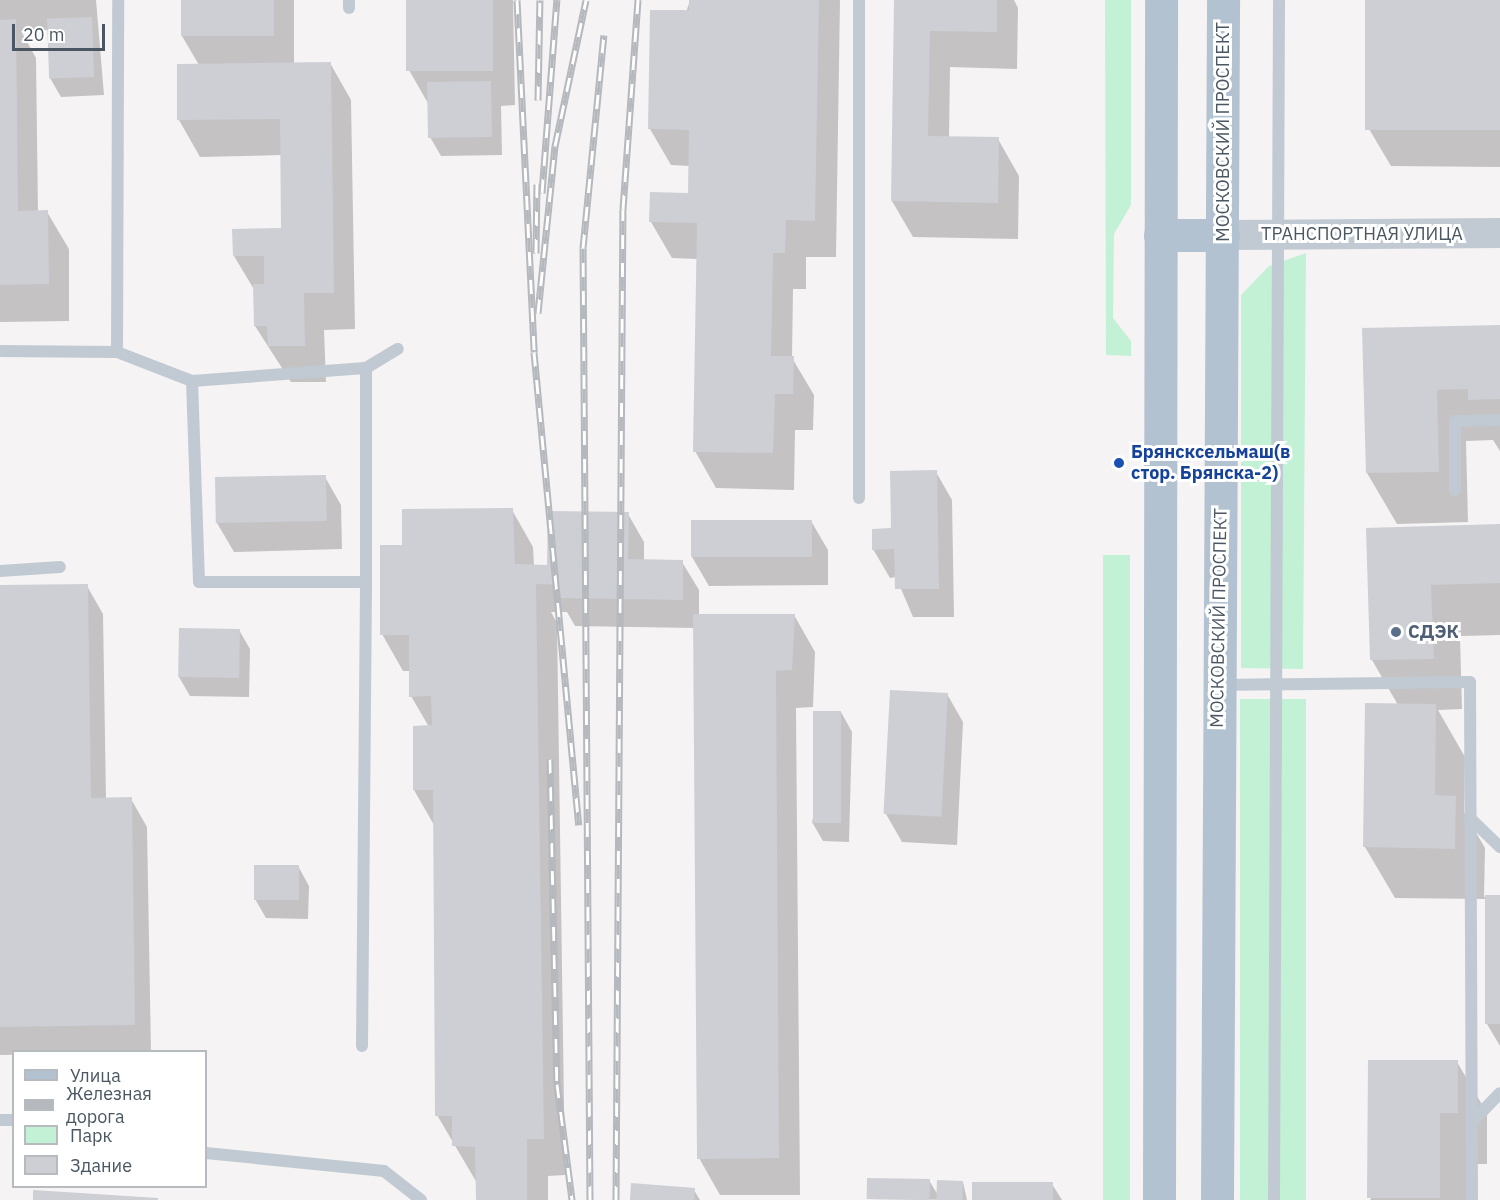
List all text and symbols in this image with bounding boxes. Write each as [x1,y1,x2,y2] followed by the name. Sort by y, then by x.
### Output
[15,12,108,50] scale bar
[1212,22,1234,242] street label: МОСКОВСКИЙ ПРОСПЕКТ
[23,23,65,46] text: 20 m
[1261,223,1463,245] street label: ТРАНСПОРТНАЯ УЛИЦА
[1131,442,1290,484] place label: Брянсксельмаш(в стор. Брянска-2)
[1112,456,1126,470] marker: Брянсксельмаш(в стор. Брянска-2)
[1206,508,1232,728] street label: МОСКОВСКИЙ ПРОСПЕКТ
[1408,621,1459,643] place label: СДЭК
[1389,625,1403,639] marker: СДЭК
[12,1050,207,1188] legend
[70,1064,121,1087] text: Улица
[66,1082,152,1128] text: Железная дорога
[70,1124,112,1147] text: Парк
[70,1154,132,1177] text: Здание

